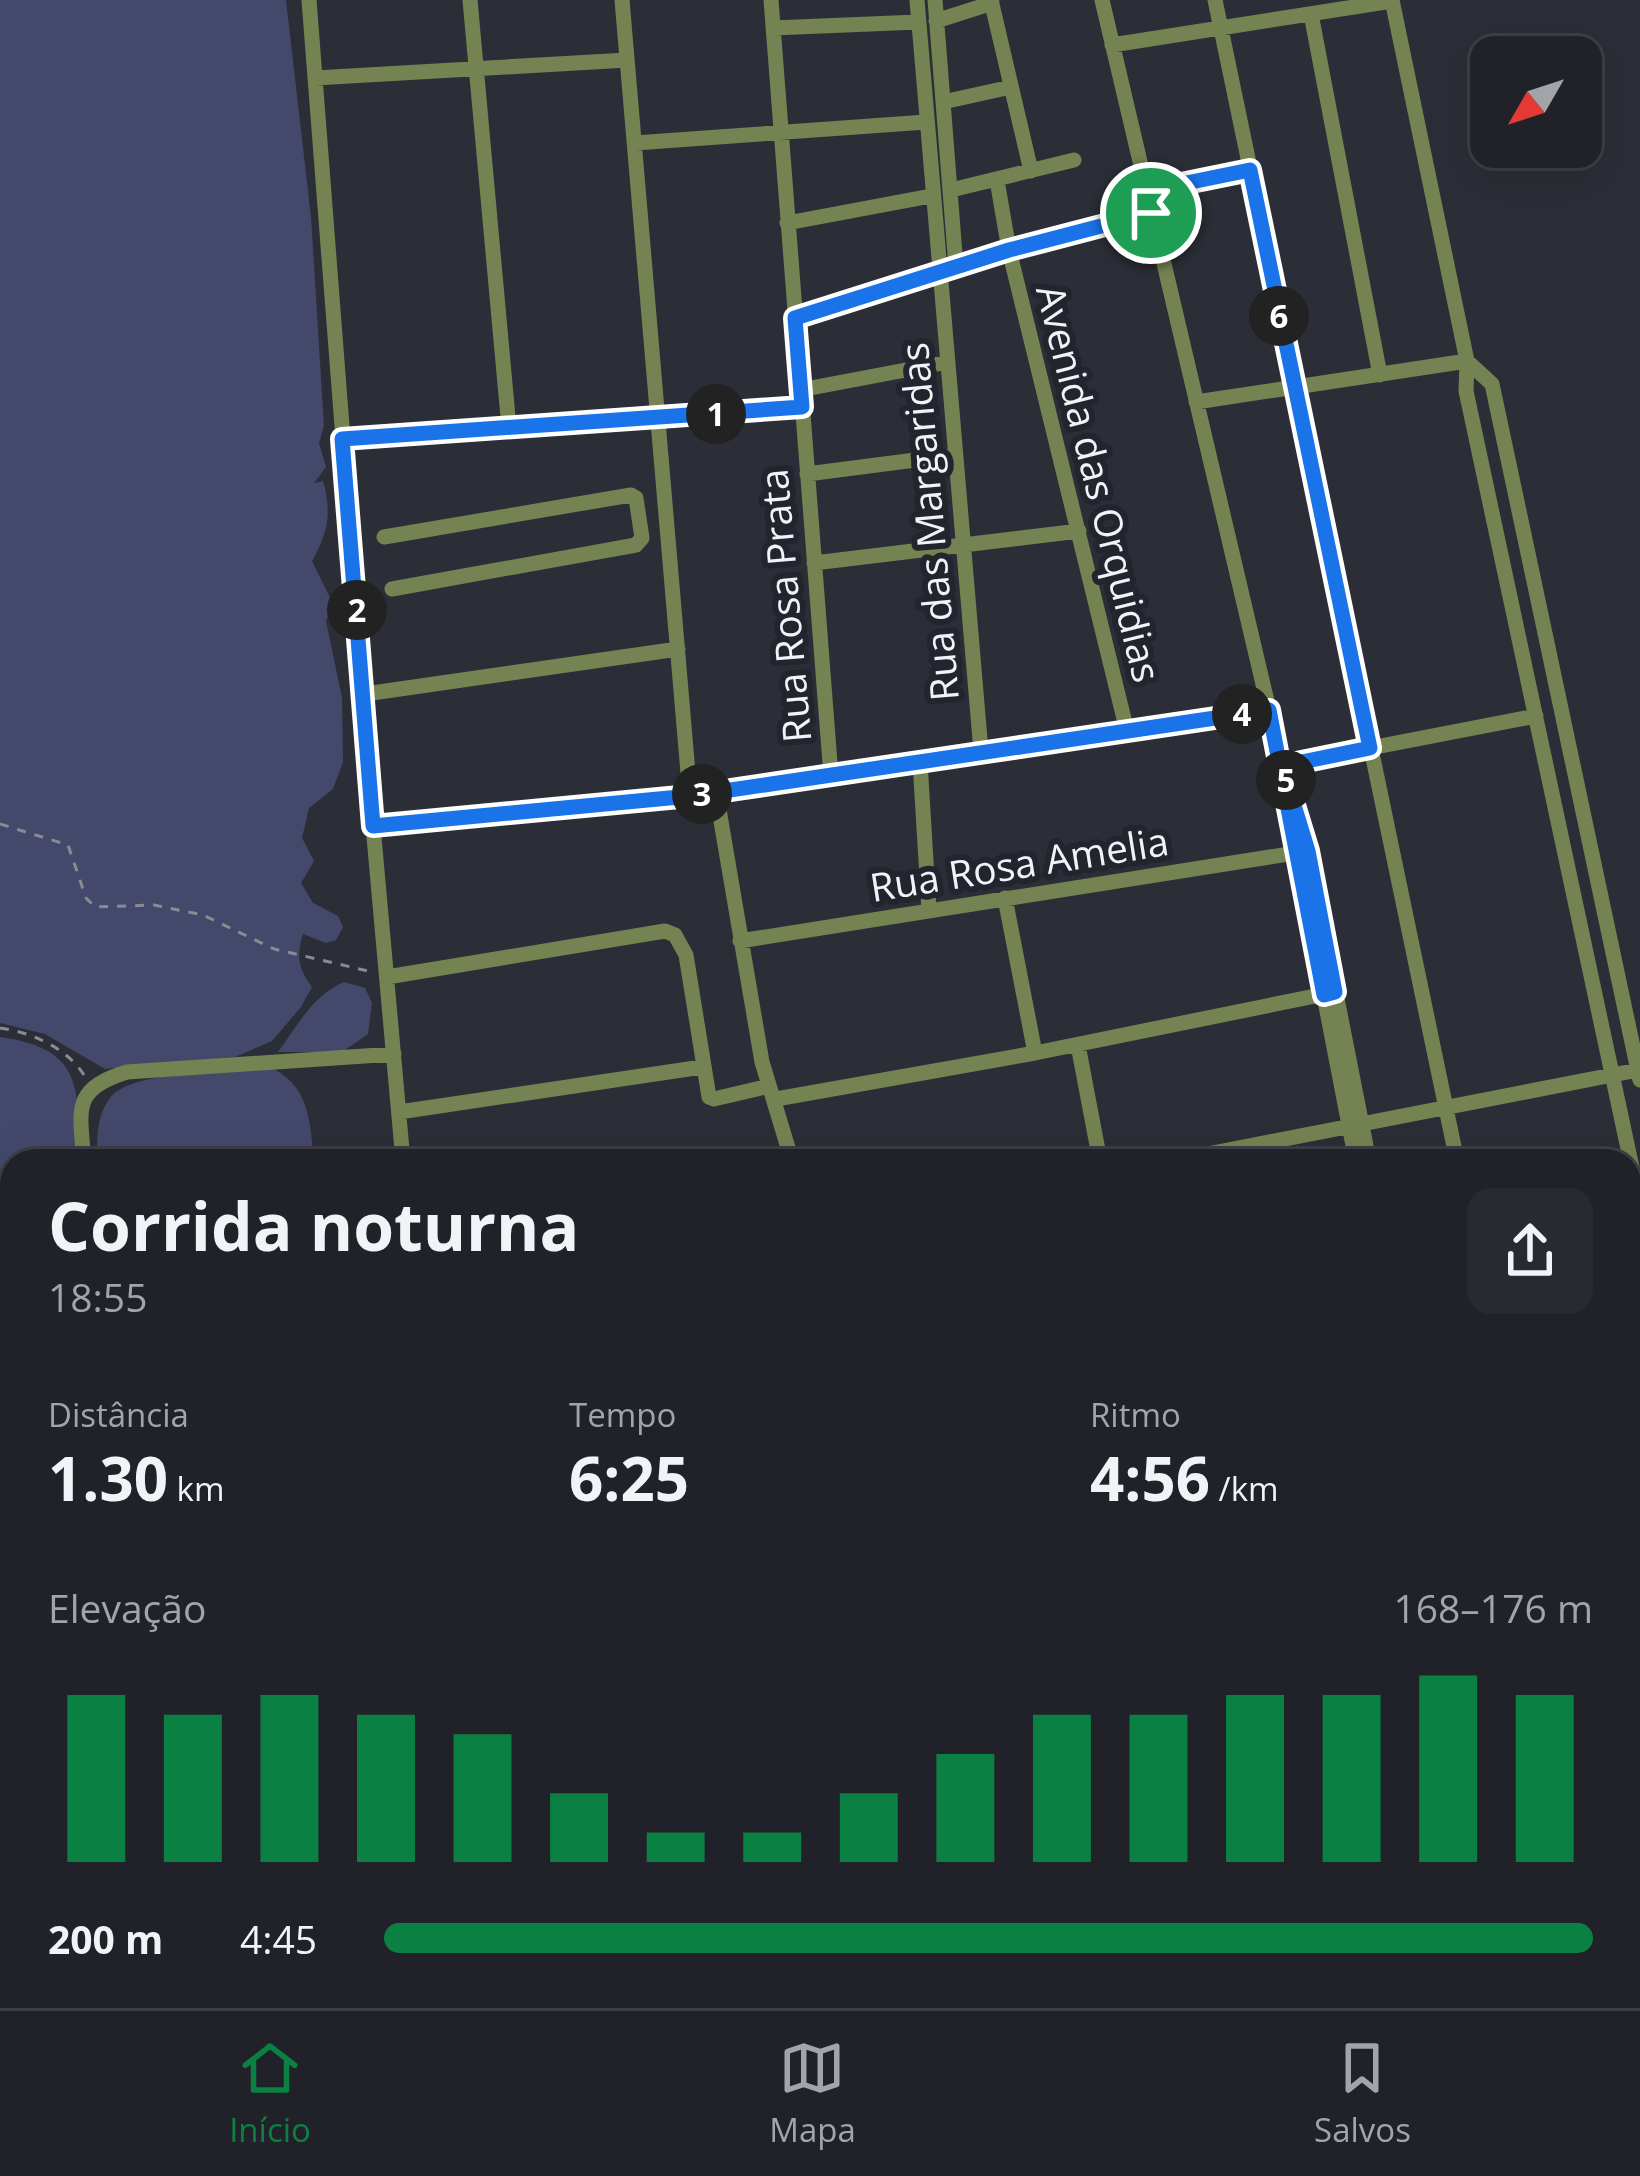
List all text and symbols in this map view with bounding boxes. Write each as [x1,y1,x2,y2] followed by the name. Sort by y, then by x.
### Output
[1470,36,1602,168] north arrow
[1470,36,1602,168] map controls
[1100,162,1202,264] pin
[1118,180,1184,246] icon: arrive
[1025,279,1175,687] street label: Avenida das Orquidias
[1249,286,1309,346] pin: 6
[1270,293,1288,338] text: 6
[886,341,970,703] street label: Rua das Margaridas
[686,384,746,444] pin: 1
[707,391,725,436] text: 1
[746,467,822,745] street label: Rua Rosa Prata
[327,580,387,640] pin: 2
[348,587,366,632] text: 2
[1212,684,1272,744] pin: 4
[1233,691,1251,736] text: 4
[1256,750,1316,810] pin: 5
[1277,757,1295,802] text: 5
[672,764,732,824] pin: 3
[693,771,711,816] text: 3
[866,813,1172,913] street label: Rua Rosa Amelia
[48,1180,579,1270] text: Corrida noturna
[1467,1188,1593,1314] button: share
[48,1270,147,1323] text: 18:55
[48,1392,189,1437] text: Distância
[569,1392,676,1437] text: Tempo
[1090,1392,1181,1437] text: Ritmo
[48,1437,168,1519] text: 1.30
[569,1437,689,1519] text: 6:25
[1090,1437,1210,1519] text: 4:56
[168,1466,225,1511] text: km
[1210,1466,1279,1511] text: /km
[48,1581,206,1634] text: Elevação
[1393,1581,1593,1634] text: 168–176 m
[48,1912,163,1965] text: 200 m
[240,1912,317,1965] text: 4:45
[229,2035,311,2152] tab: Início
[769,2035,856,2152] tab: Mapa
[1314,2035,1411,2152] tab: Salvos

